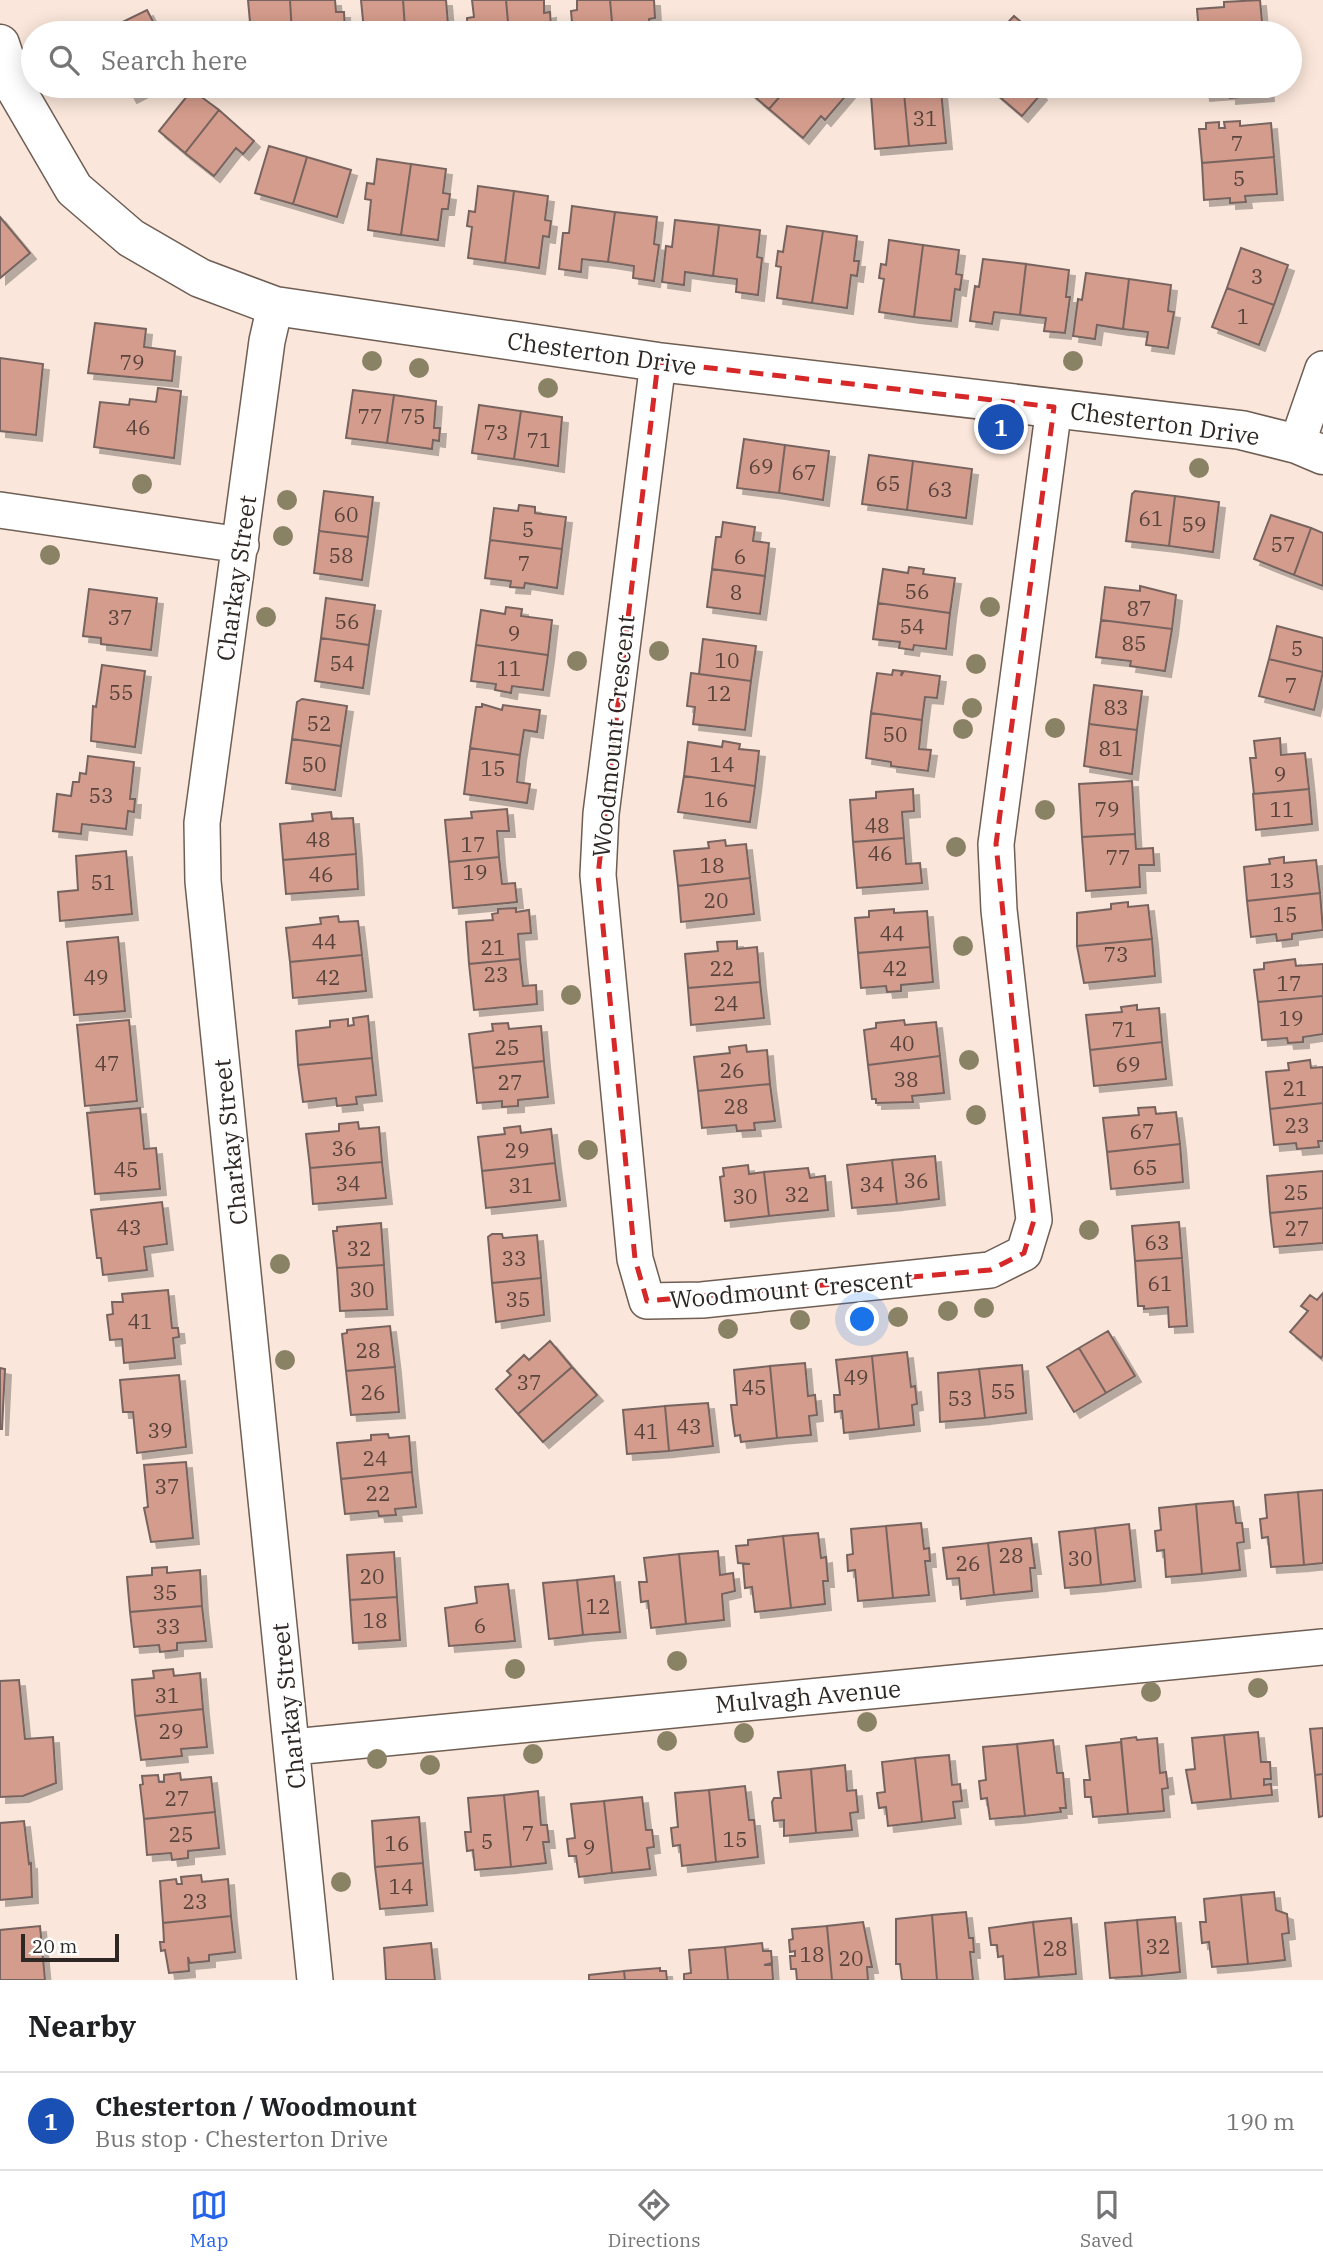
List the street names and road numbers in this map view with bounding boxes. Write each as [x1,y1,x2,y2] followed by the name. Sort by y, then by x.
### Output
[505,324,699,382] street label: Chesterton Drive
[1068,394,1262,452] street label: Chesterton Drive
[209,493,263,663] street label: Charkay Street
[584,613,642,859] street label: Woodmount Crescent
[205,1057,255,1227] street label: Charkay Street
[668,1262,914,1316] street label: Woodmount Crescent
[263,1621,313,1791] street label: Charkay Street
[714,1672,902,1720] street label: Mulvagh Avenue

